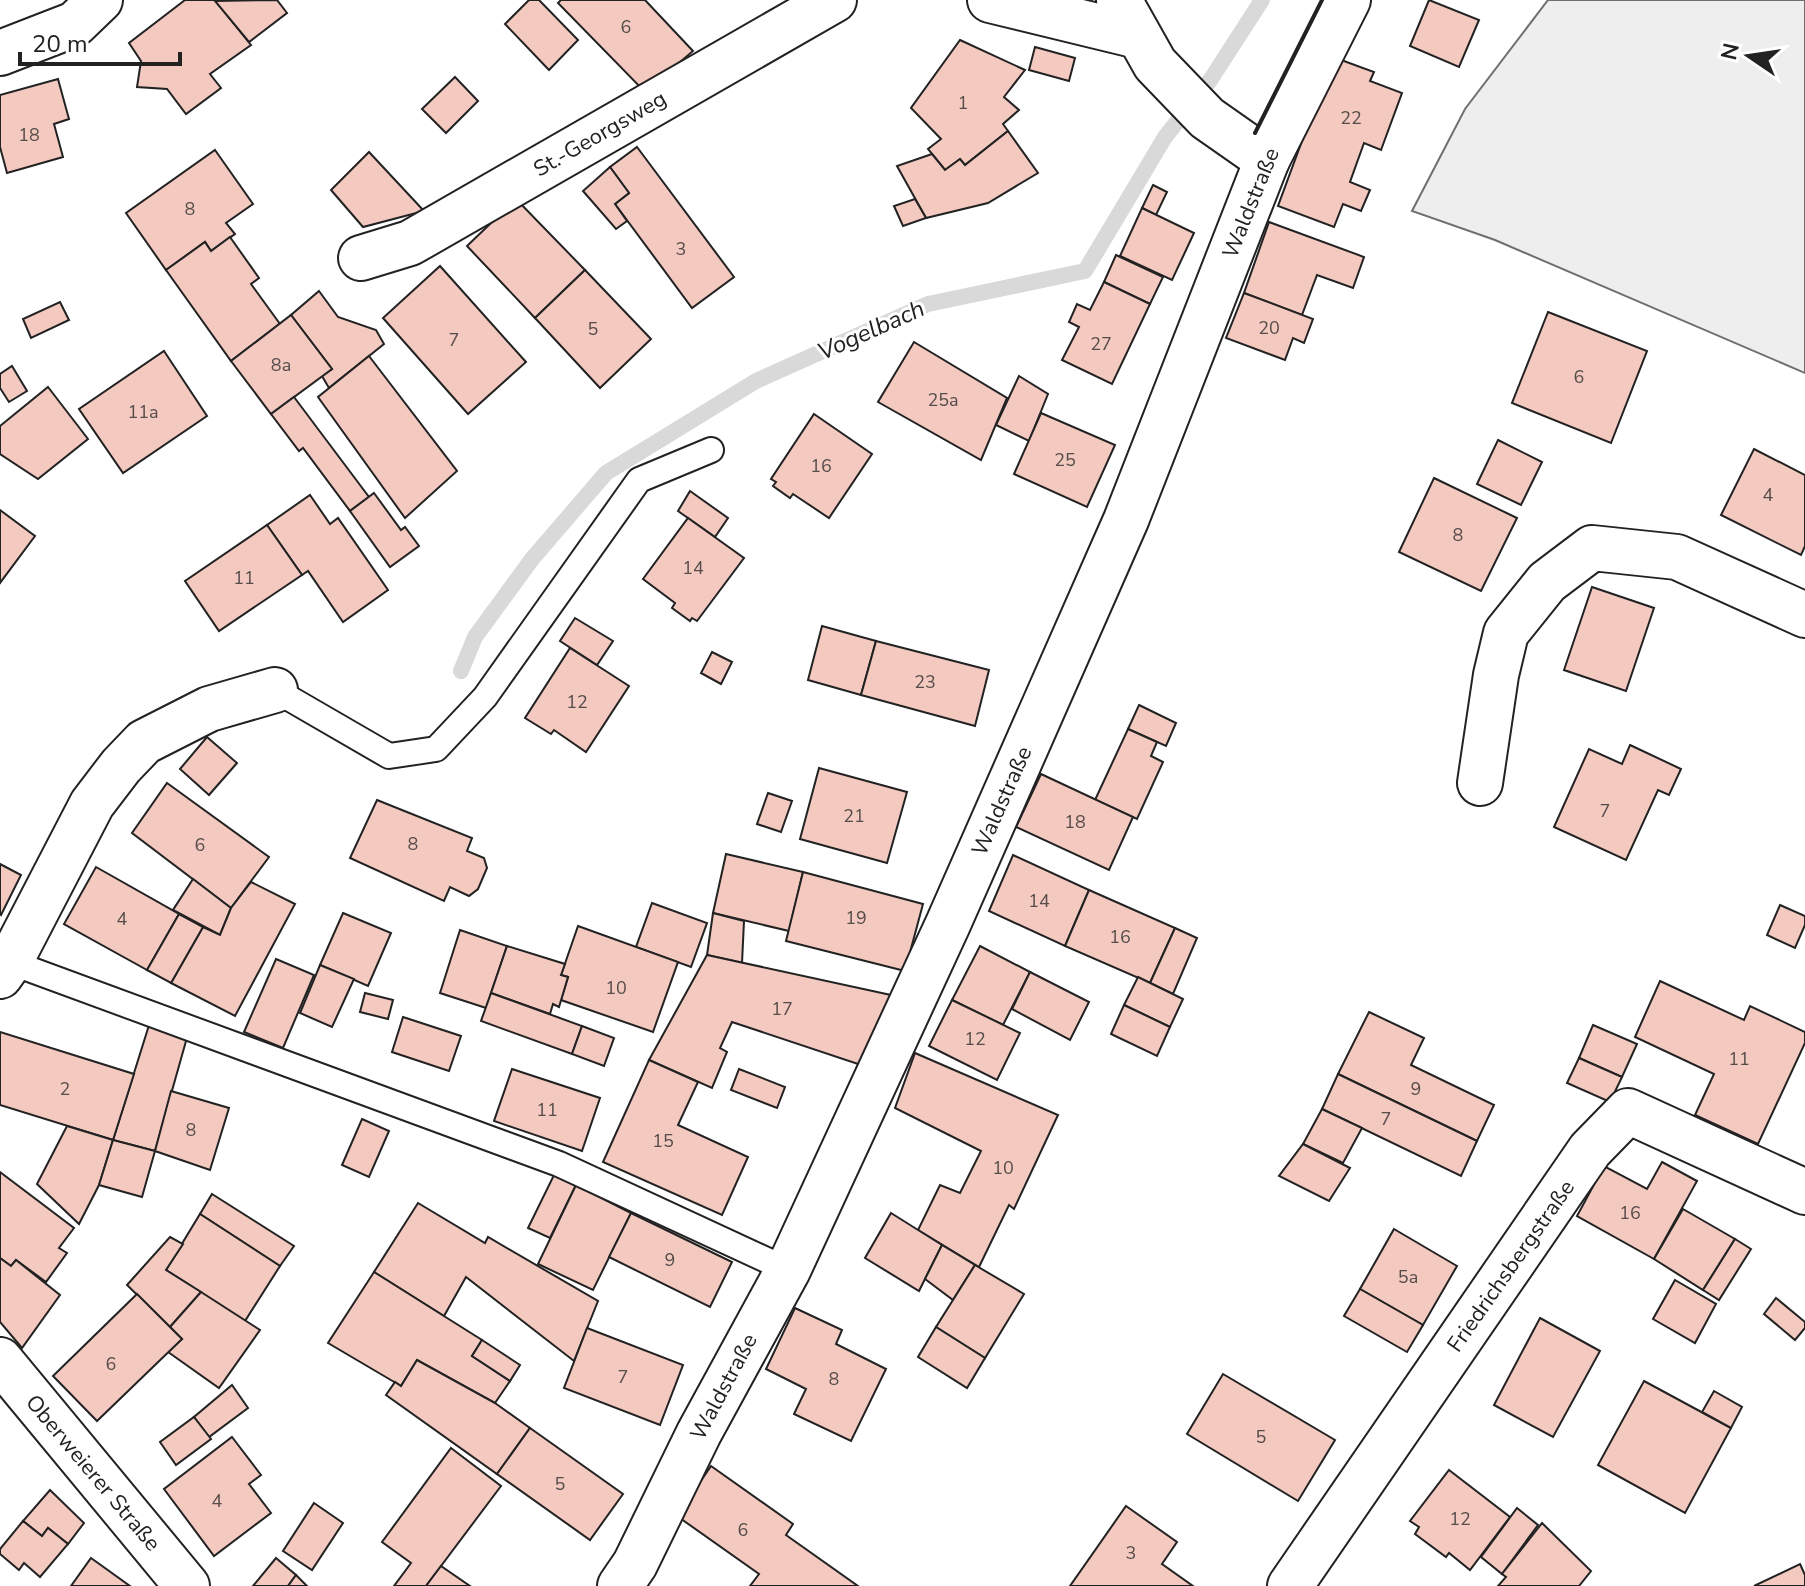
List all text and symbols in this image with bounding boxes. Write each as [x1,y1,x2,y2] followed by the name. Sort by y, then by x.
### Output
[621,15,631,39] house number: 6
[20,16,180,66] scale bar
[1709,16,1789,96] north arrow
[32,28,88,60] text: 20 m
[1714,40,1747,63] text: N
[528,84,672,184] street label: St.-Georgsweg
[958,91,968,115] house number: 1
[1340,106,1362,130] house number: 22
[18,123,40,147] house number: 18
[1215,143,1287,263] street label: Waldstraße
[185,197,195,221] house number: 8
[676,237,686,261] house number: 3
[812,292,930,368] water label: Vogelbach
[1258,316,1280,340] house number: 20
[588,317,598,341] house number: 5
[449,328,459,352] house number: 7
[1090,332,1112,356] house number: 27
[271,353,291,377] house number: 8a
[1574,365,1584,389] house number: 6
[927,388,959,412] house number: 25a
[127,400,159,424] house number: 11a
[1054,448,1076,472] house number: 25
[810,454,832,478] house number: 16
[1763,483,1774,507] house number: 4
[1453,523,1463,547] house number: 8
[682,556,704,580] house number: 14
[233,566,255,590] house number: 11
[914,670,936,694] house number: 23
[566,690,588,714] house number: 12
[965,742,1039,860] street label: Waldstraße
[1600,799,1610,823] house number: 7
[843,804,865,828] house number: 21
[1064,810,1086,834] house number: 18
[408,832,418,856] house number: 8
[195,833,205,857] house number: 6
[1028,889,1050,913] house number: 14
[845,906,867,930] house number: 19
[117,907,128,931] house number: 4
[1109,925,1131,949] house number: 16
[605,976,627,1000] house number: 10
[771,997,793,1021] house number: 17
[964,1027,986,1051] house number: 12
[1728,1047,1750,1071] house number: 11
[60,1077,70,1101] house number: 2
[1411,1077,1421,1101] house number: 9
[536,1098,558,1122] house number: 11
[1381,1107,1391,1131] house number: 7
[186,1118,196,1142] house number: 8
[652,1129,674,1153] house number: 15
[992,1156,1014,1180] house number: 10
[1440,1174,1582,1358] street label: Friedrichsbergstraße
[1619,1201,1641,1225] house number: 16
[665,1248,675,1272] house number: 9
[1398,1265,1418,1289] house number: 5a
[683,1328,765,1446] street label: Waldstraße
[106,1352,116,1376] house number: 6
[618,1365,628,1389] house number: 7
[829,1367,839,1391] house number: 8
[19,1388,167,1558] street label: Oberweierer Straße
[1256,1425,1266,1449] house number: 5
[555,1472,565,1496] house number: 5
[212,1489,223,1513] house number: 4
[1449,1507,1471,1531] house number: 12
[738,1518,748,1542] house number: 6
[1126,1541,1136,1565] house number: 3

